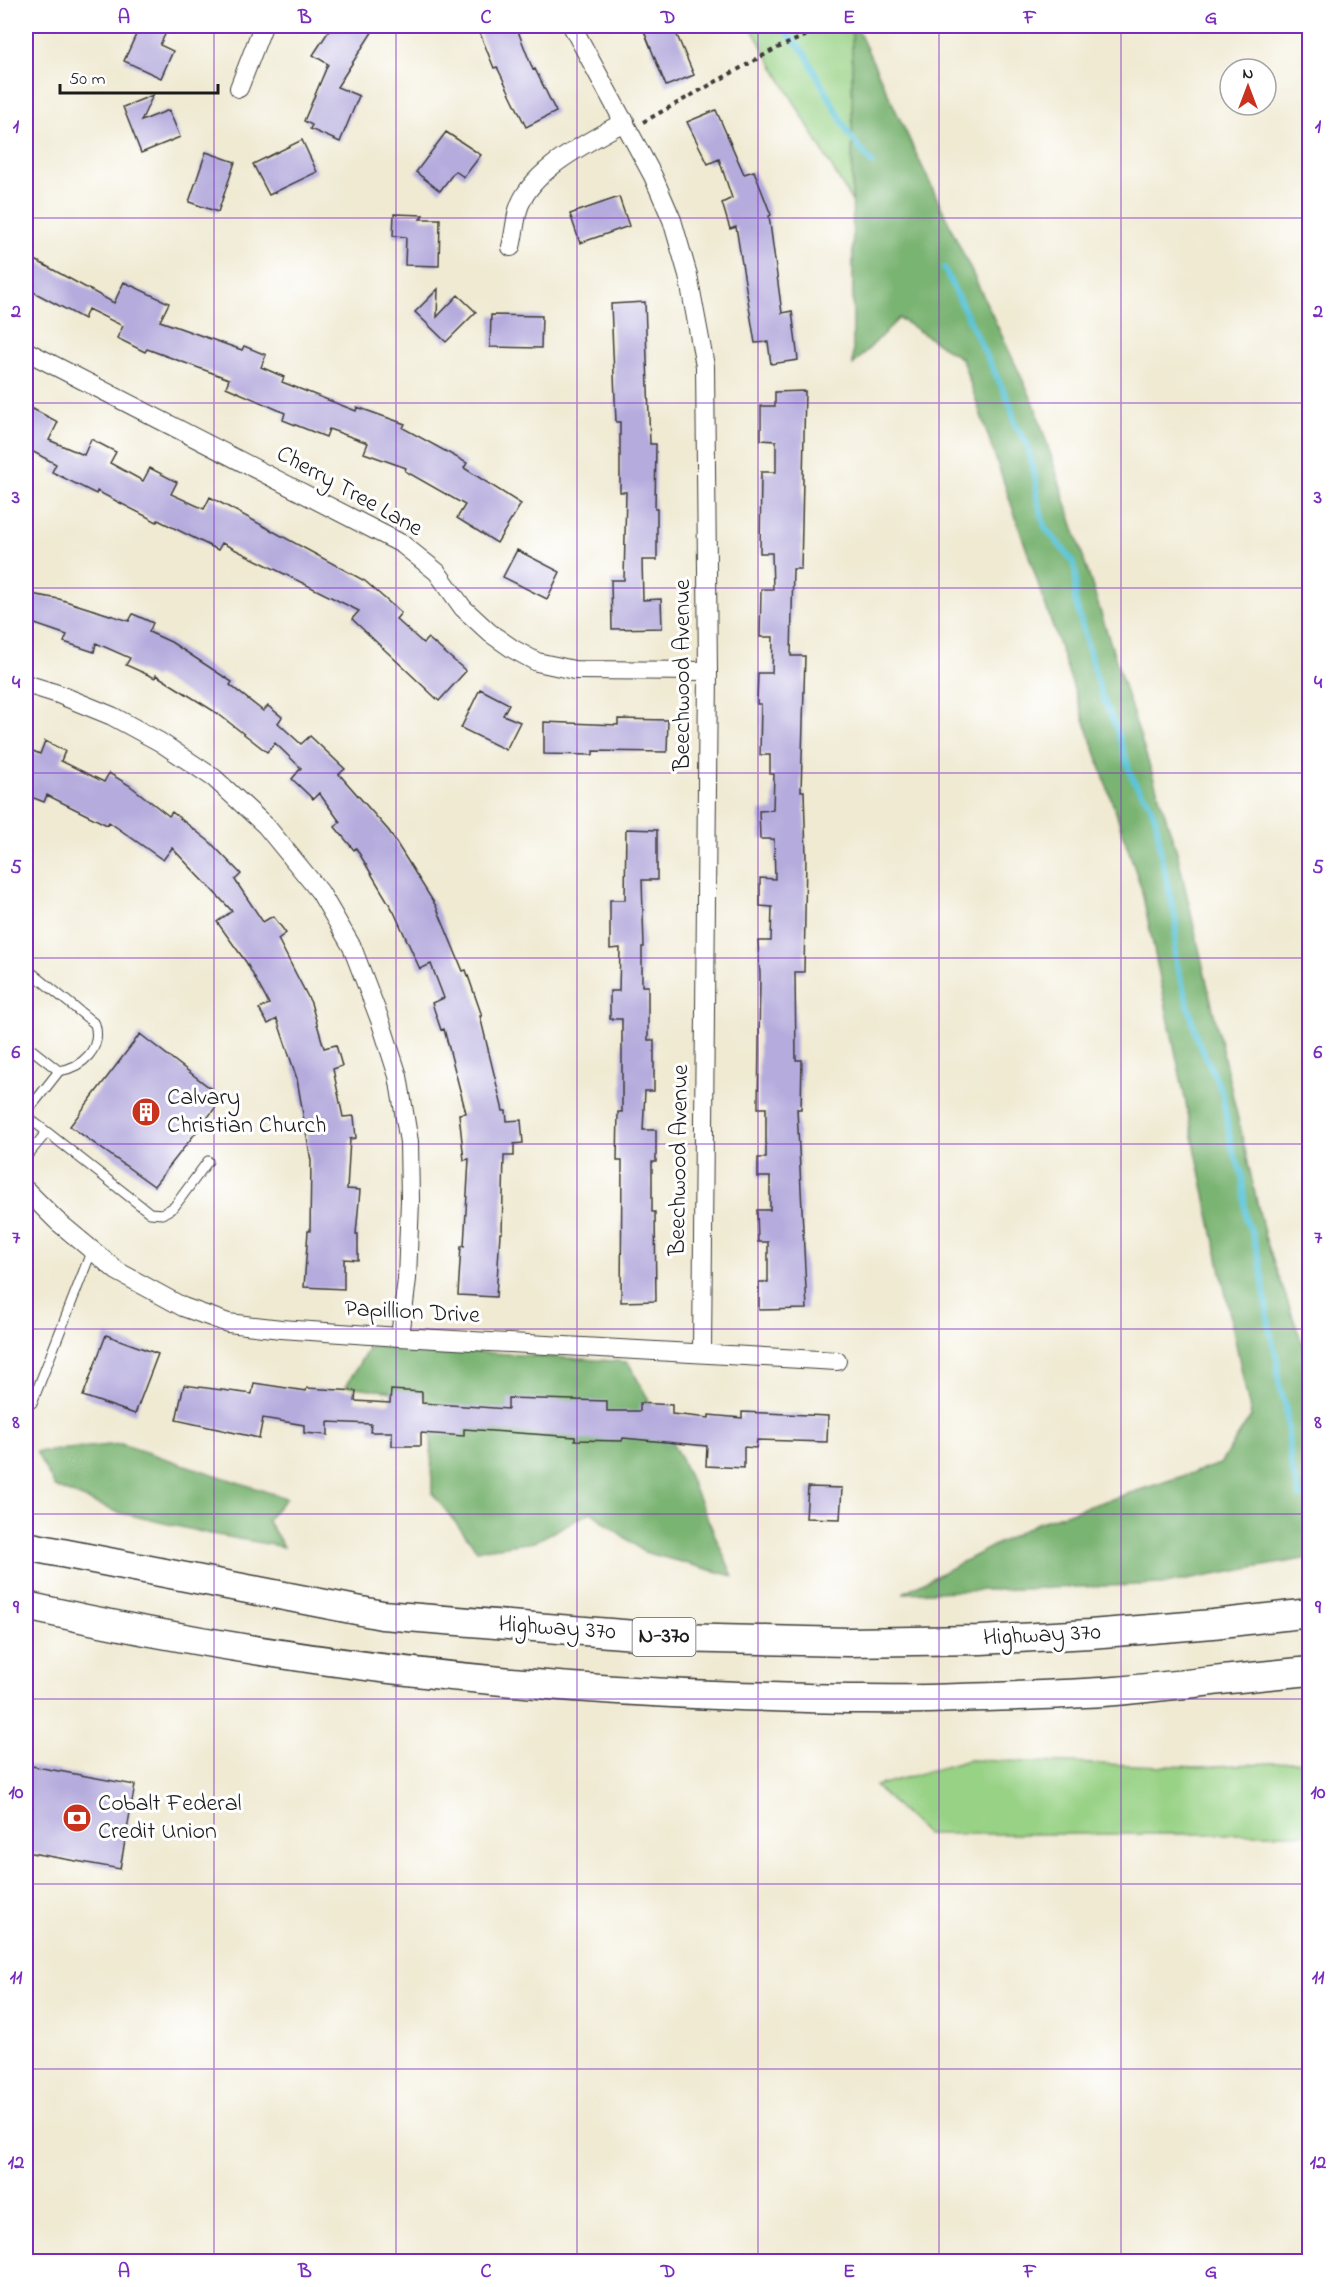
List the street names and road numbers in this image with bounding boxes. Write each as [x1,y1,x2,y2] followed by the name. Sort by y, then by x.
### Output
[269,437,429,548] street label: Cherry Tree Lane
[666,579,701,772] street label: Beechwood Avenue
[661,1064,699,1257] street label: Beechwood Avenue
[343,1292,481,1334] street label: Papillion Drive
[497,1607,617,1652] street label: Highway 370
[982,1615,1102,1658] street label: Highway 370
[632,1618,696,1656] road number: N-370

